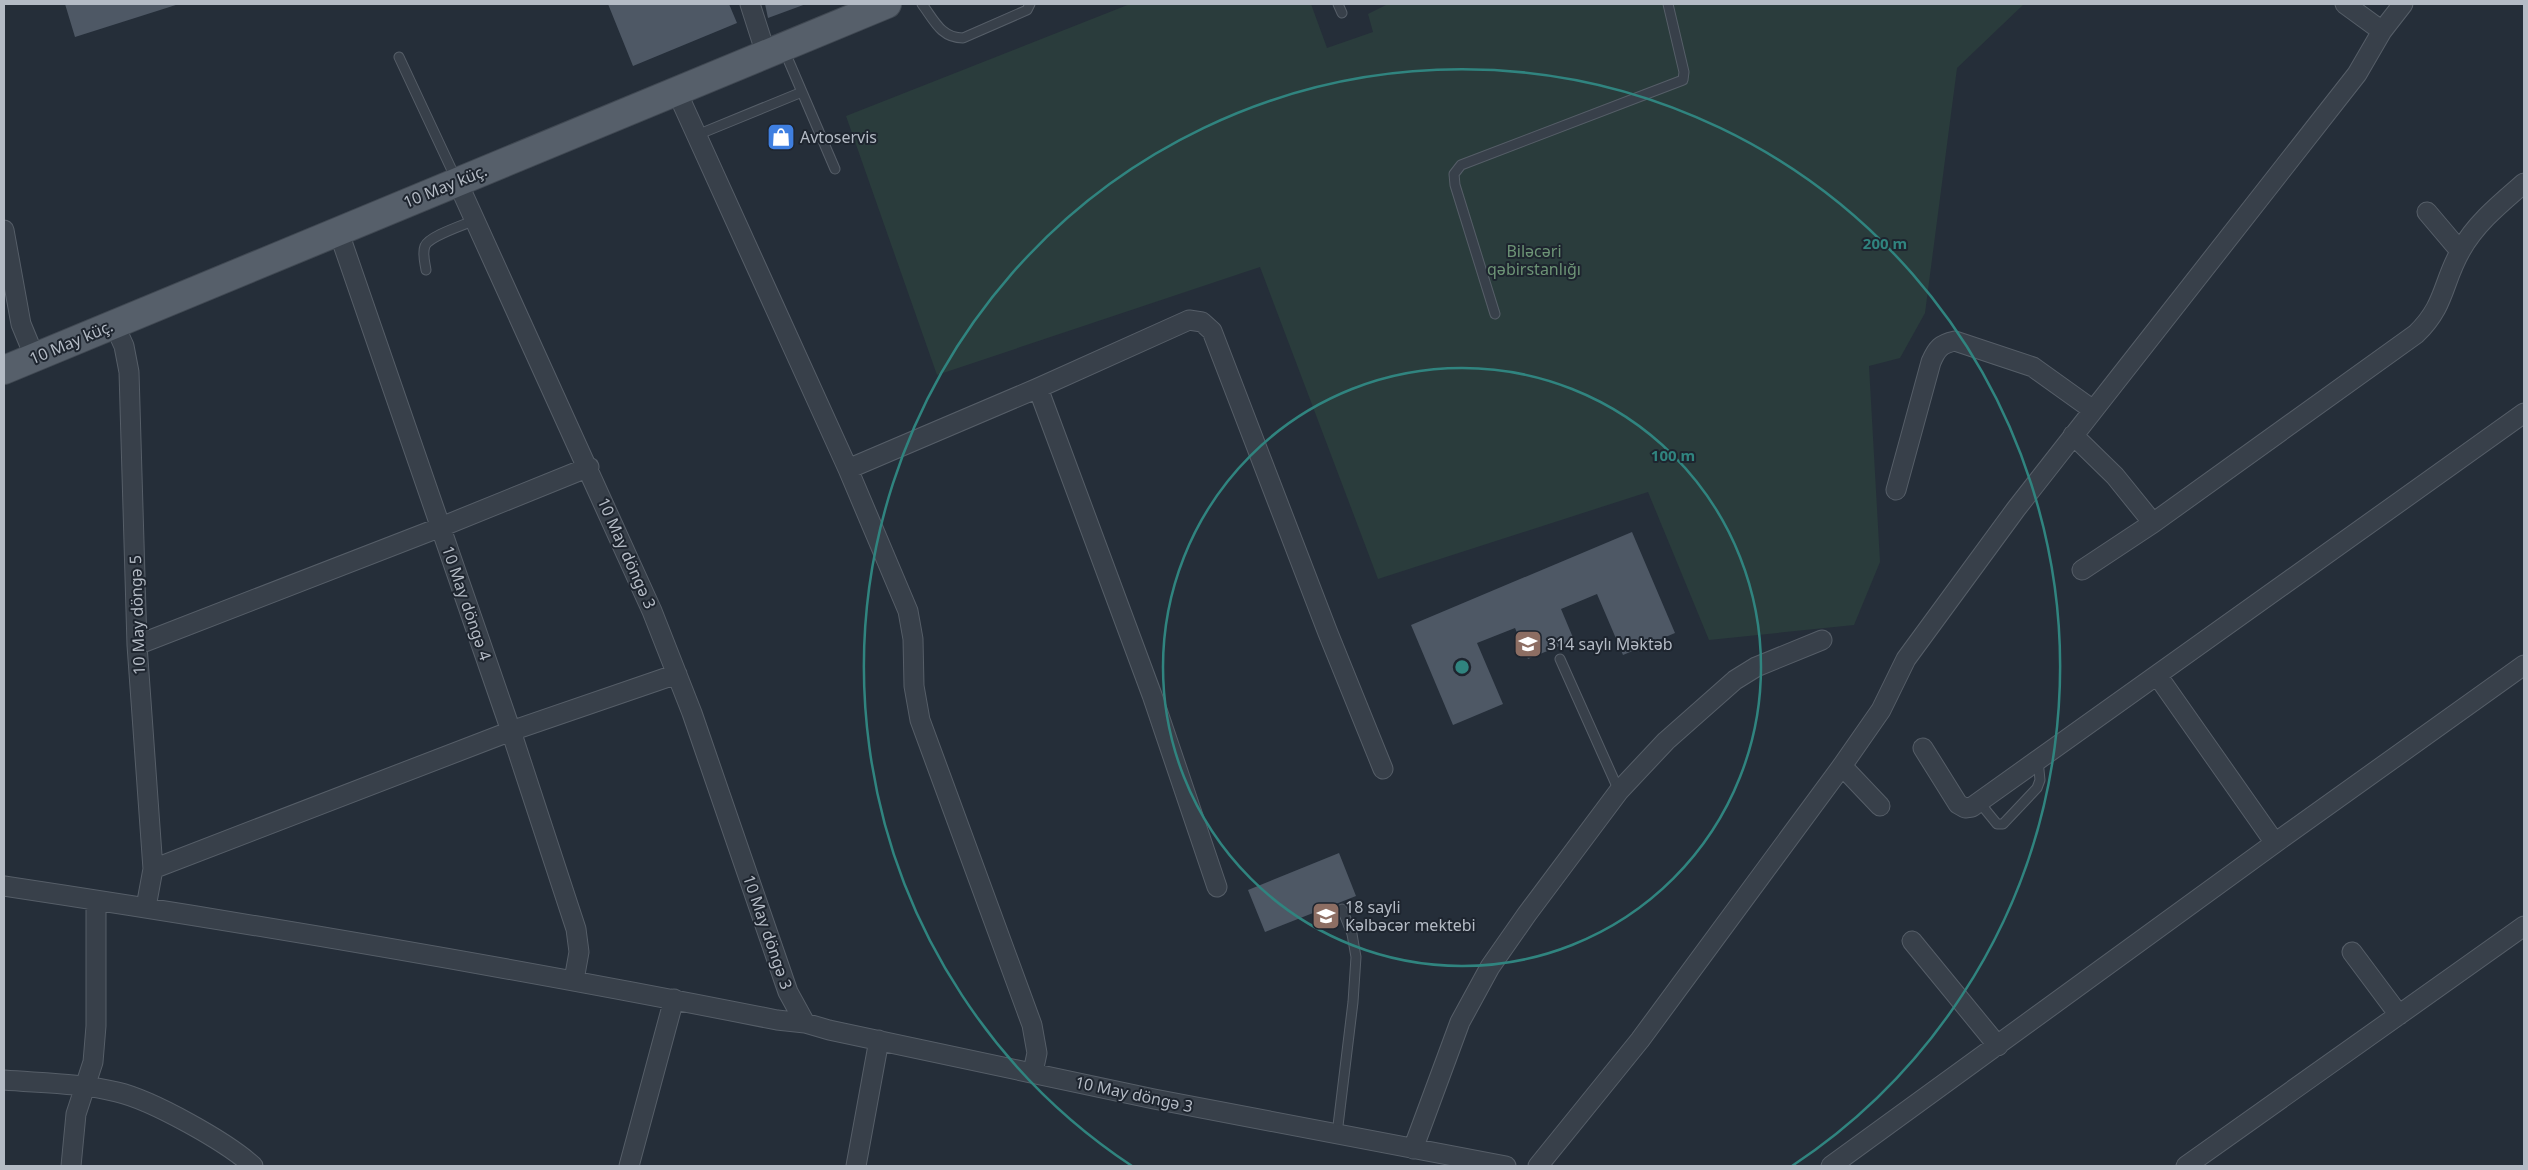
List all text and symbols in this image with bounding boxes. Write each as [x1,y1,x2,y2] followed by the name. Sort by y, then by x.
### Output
[766,122,796,152] shop icon: Avtoservis
[800,126,877,148] place label: Avtoservis
[400,159,490,213] street label: 10 May küç.
[1863,233,1907,253] text: 200 m
[1487,240,1581,280] park label: Biləcəri qəbirstanlığı
[26,315,116,369] street label: 10 May küç.
[1651,445,1695,465] text: 100 m
[593,494,661,612] street label: 10 May döngə 3
[437,543,497,663] street label: 10 May döngə 4
[124,555,150,675] street label: 10 May döngə 5
[1513,629,1543,659] school or university icon: 314 saylı Məktəb
[1547,633,1673,655] place label: 314 saylı Məktəb
[1453,658,1471,676] centre of rings
[738,872,798,992] street label: 10 May döngə 3
[1345,896,1476,936] place label: 18 sayli Kəlbəcər mektebi
[1311,901,1341,931] school or university icon: 18 sayli Kəlbəcər mektebi
[1073,1071,1195,1117] street label: 10 May döngə 3

